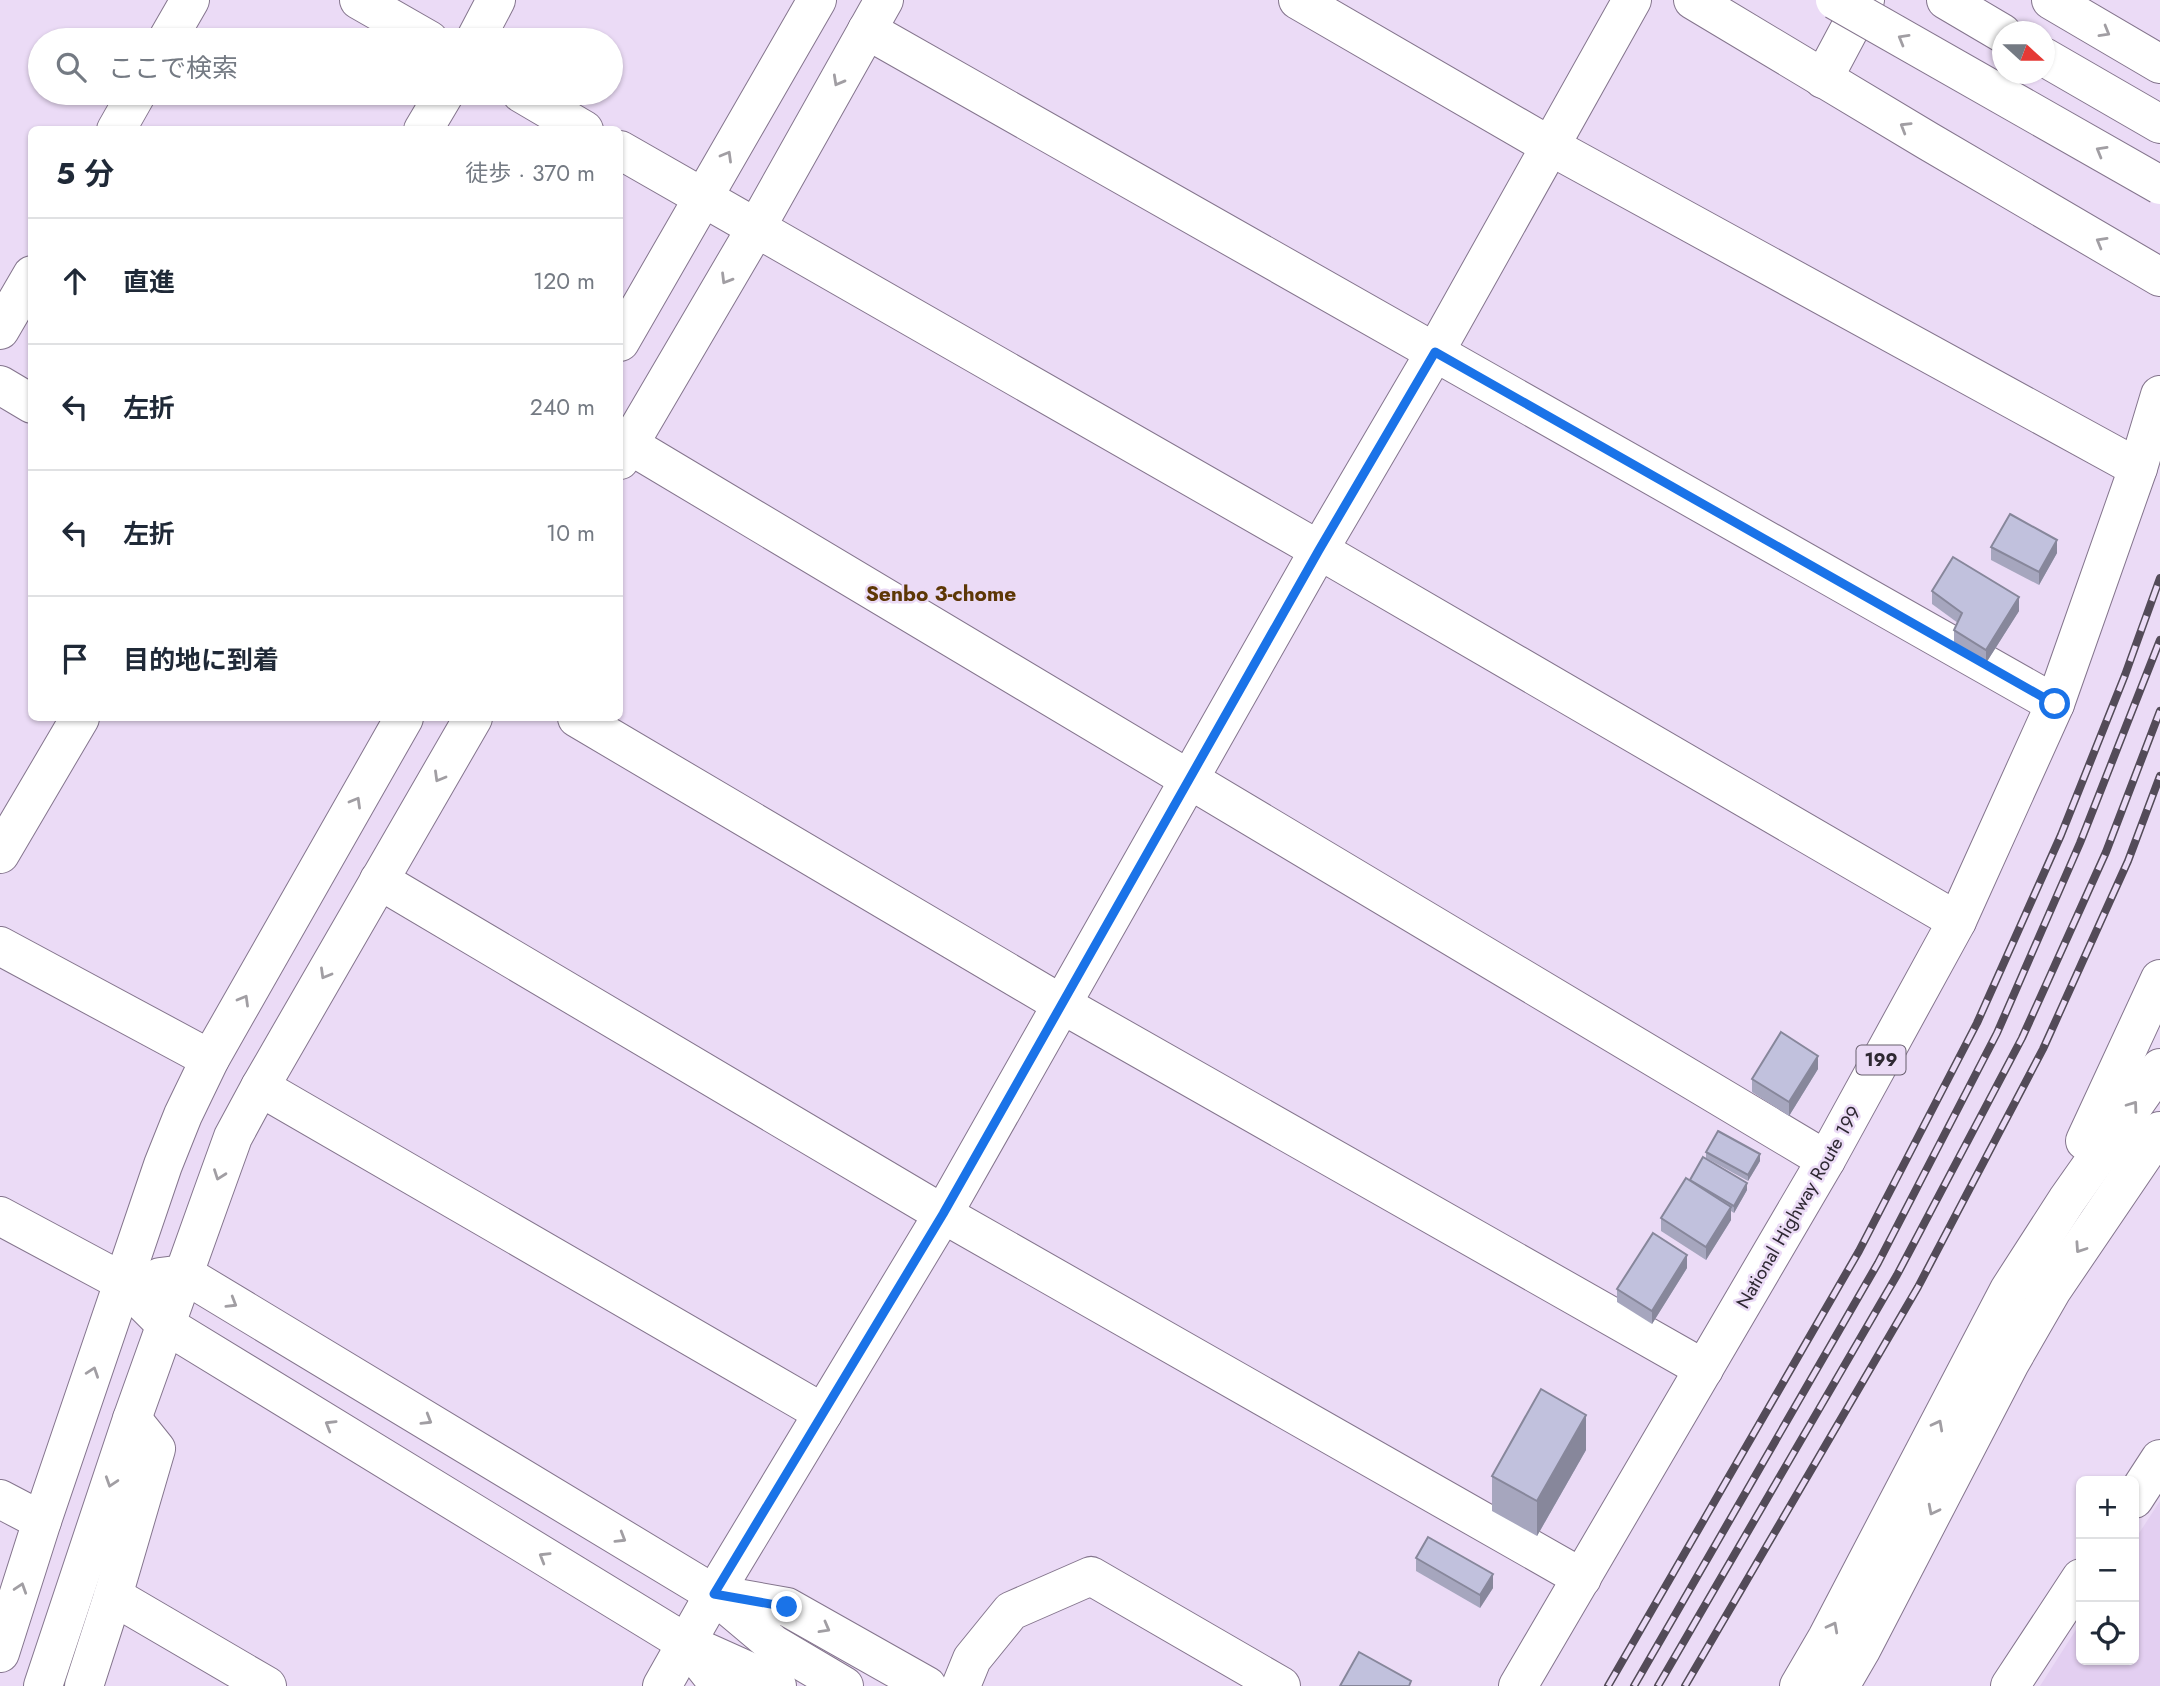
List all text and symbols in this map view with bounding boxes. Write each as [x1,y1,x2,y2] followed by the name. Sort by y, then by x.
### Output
[1992,21,2055,84] north arrow
[2098,24,2111,37] one-way arrow
[28,28,623,105] search box
[1898,34,1910,47] one-way arrow
[52,48,90,86] icon: search
[108,49,238,87] text: ここで検索
[833,74,846,86] one-way arrow
[1899,123,1912,136] one-way arrow
[2095,146,2108,159] one-way arrow
[719,151,732,163] one-way arrow
[56,152,114,195] text: 5 分
[465,156,595,190] text: 徒歩 · 370 m
[2096,238,2109,251] one-way arrow
[56,262,94,300] icon: ahead
[123,263,175,301] text: 直進
[533,264,595,298] text: 120 m
[721,271,734,284] one-way arrow
[56,388,94,426] icon: left
[123,389,175,427] text: 左折
[530,390,595,424] text: 240 m
[56,514,94,552] icon: left
[123,515,175,553] text: 左折
[546,516,595,550] text: 10 m
[866,579,1016,609] district label: Senbo 3-chome
[56,640,94,678] icon: arrive
[123,641,279,679] text: 目的地に到着
[2039,688,2070,719] route start
[434,769,447,782] one-way arrow
[348,797,361,809] one-way arrow
[320,966,333,979] one-way arrow
[236,994,249,1007] one-way arrow
[1856,1045,1906,1074] road number: 199
[1729,1101,1868,1313] street label: National Highway Route 199
[2125,1101,2137,1114] one-way arrow
[214,1168,228,1180] one-way arrow
[2076,1240,2088,1253] one-way arrow
[224,1294,237,1307] one-way arrow
[84,1366,99,1378] one-way arrow
[419,1412,432,1425] one-way arrow
[324,1420,337,1433] one-way arrow
[1930,1420,1944,1433] one-way arrow
[105,1475,120,1487] one-way arrow
[2076,1476,2139,1665] map controls
[2076,1476,2139,1539] button: +
[1928,1503,1942,1515] one-way arrow
[614,1530,627,1543] one-way arrow
[2076,1539,2139,1602] button: −
[539,1552,552,1565] one-way arrow
[12,1582,27,1594] one-way arrow
[771,1591,802,1622] route end
[2076,1602,2139,1665] button: locate
[818,1620,830,1633] one-way arrow
[1824,1622,1838,1634] one-way arrow

